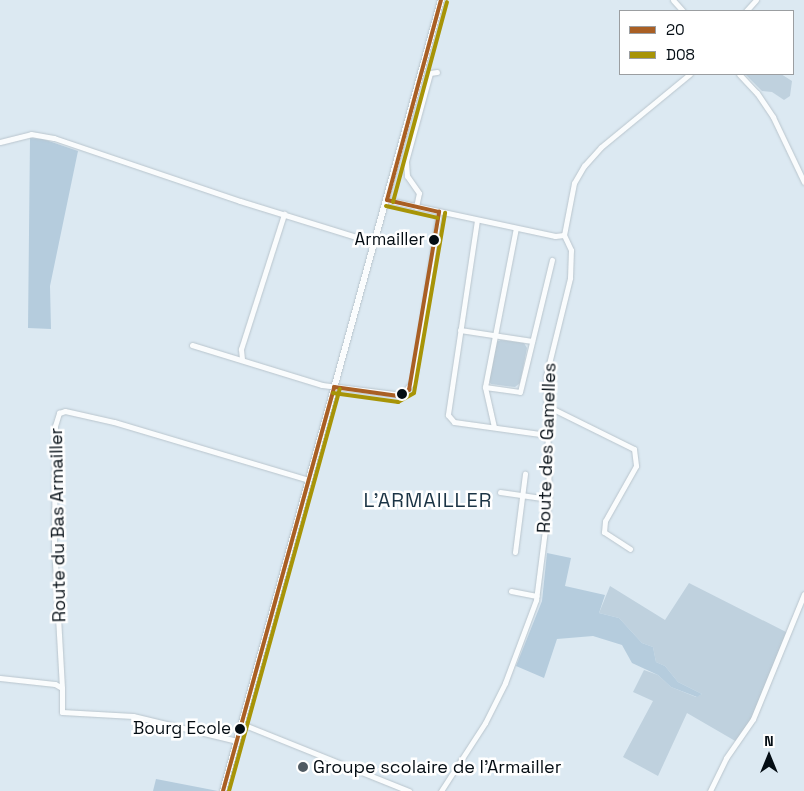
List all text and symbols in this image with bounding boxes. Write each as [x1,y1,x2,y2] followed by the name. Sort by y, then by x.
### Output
[619,10,794,75] legend
[666,20,685,39] text: 20
[666,45,695,64] text: D08
[355,230,425,250] place label: Armailler
[429,235,439,245] marker: Armailler
[533,362,561,534] street label: Route des Gamelles
[397,389,407,399] unlabelled marker
[46,427,70,623] street label: Route du Bas Armailler
[362,488,494,512] district label: L'ARMAILLER
[133,719,231,739] place label: Bourg Ecole
[235,724,245,734] marker: Bourg Ecole
[744,731,794,781] north arrow
[764,732,774,750] text: N
[313,756,562,778] place label: Groupe scolaire de l'Armailler
[297,761,309,773] marker: Groupe scolaire de l'Armailler

